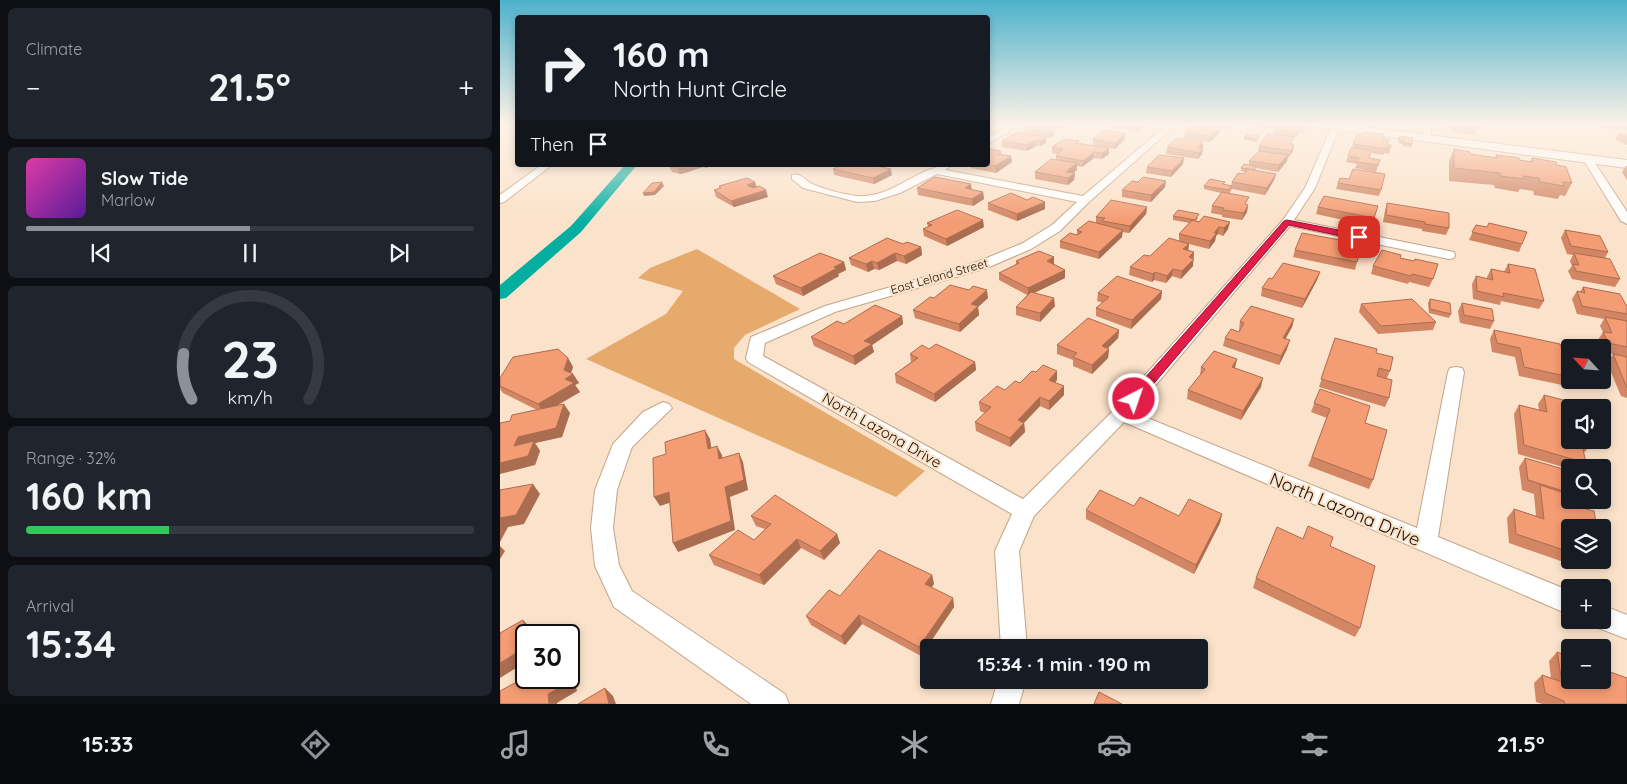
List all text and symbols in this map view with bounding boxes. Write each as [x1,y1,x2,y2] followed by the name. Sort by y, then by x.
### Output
[613,32,710,76] text: 160 m
[530,35,595,100] icon: right
[26,39,82,59] text: Climate
[208,63,291,111] text: 21.5°
[26,70,41,105] text: −
[458,70,474,105] text: +
[613,75,787,103] text: North Hunt Circle
[584,130,612,158] icon: arrive
[530,132,574,156] text: Then
[101,166,189,190] text: Slow Tide
[101,190,155,210] text: Marlow
[1338,216,1380,258] pin
[1345,223,1373,251] icon: arrive
[87,239,115,267] icon: previous
[236,239,264,267] icon: pause
[385,239,413,267] icon: next
[889,255,989,297] street label: East Leland Street
[221,326,279,391] text: 23
[1561,339,1611,389] north arrow
[1561,339,1611,689] map controls
[1107,372,1159,424] position arrow
[227,386,273,408] text: km/h
[819,388,945,472] street label: North Lazona Drive
[1561,399,1611,449] button: sound
[26,448,116,468] text: Range · 32%
[1561,459,1611,509] button: search
[1266,467,1424,551] street label: North Lazona Drive
[26,472,152,520] text: 160 km
[1561,519,1611,569] button: layers
[1561,579,1611,629] button: +
[26,596,74,616] text: Arrival
[26,620,116,668] text: 15:34
[515,624,580,689] speed limit sign: 30
[1561,639,1611,689] button: −
[977,652,1151,676] text: 15:34 · 1 min · 190 m
[298,727,333,762] icon: directions
[498,727,533,762] icon: music
[698,727,733,762] icon: phone
[897,727,932,762] icon: climate
[1097,727,1132,762] icon: car
[1297,727,1332,762] icon: filters
[82,730,133,758] text: 15:33
[1497,730,1545,758] text: 21.5°

